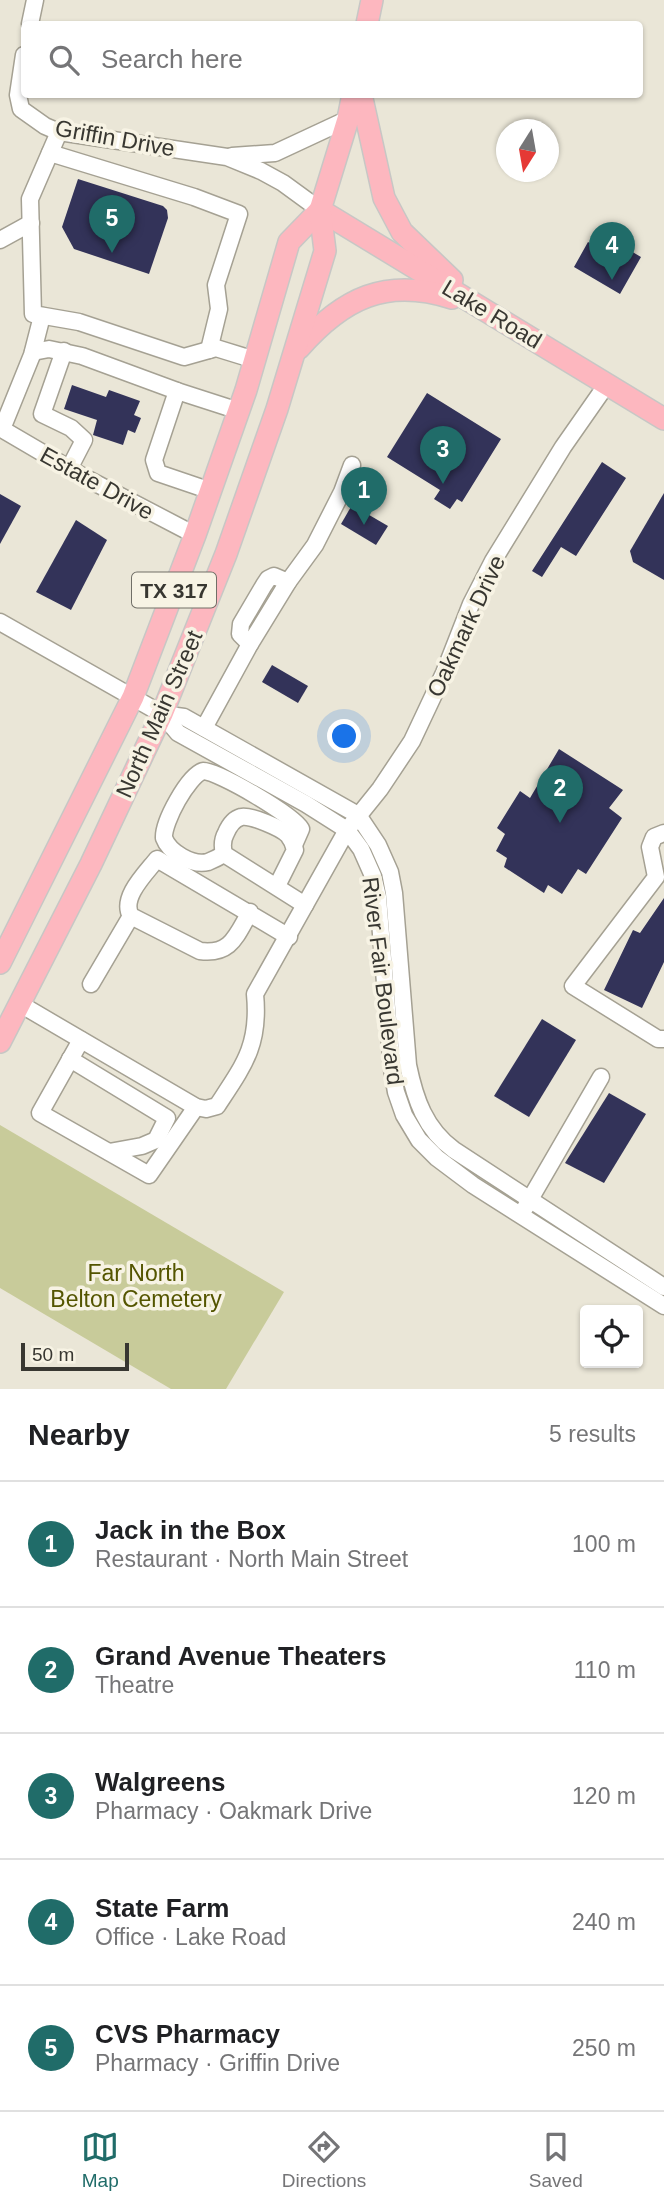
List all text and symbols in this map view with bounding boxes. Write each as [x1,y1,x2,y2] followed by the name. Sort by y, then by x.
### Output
[21,21,643,98] search box
[45,41,83,79] icon: search
[101,44,243,74] text: Search here
[53,115,177,161] street label: Griffin Drive
[496,119,559,182] north arrow
[89,195,135,253] pin: 5
[589,222,635,280] pin: 4
[438,274,546,354] street label: Lake Road
[420,426,466,484] pin: 3
[36,441,158,525] street label: Estate Drive
[341,467,387,525] pin: 1
[422,551,510,701] street label: Oakmark Drive
[132,572,216,608] road number: TX 317
[110,626,208,802] street label: North Main Street
[327,719,361,753] your location
[537,765,583,823] pin: 2
[357,875,409,1087] street label: River Fair Boulevard
[50,1260,222,1312] park label: Far North Belton Cemetery
[580,1305,643,1368] map controls
[580,1305,643,1368] button: locate
[21,1340,130,1372] scale bar
[32,1344,74,1365] text: 50 m
[28,1418,130,1451] text: Nearby
[549,1421,636,1447] text: 5 results
[95,1515,286,1545] text: Jack in the Box
[45,1531,57,1557] text: 1
[572,1531,636,1557] text: 100 m
[95,1546,408,1572] text: Restaurant · North Main Street
[95,1641,386,1671] text: Grand Avenue Theaters
[45,1657,57,1683] text: 2
[574,1657,636,1683] text: 110 m
[95,1672,174,1698] text: Theatre
[95,1767,226,1797] text: Walgreens
[45,1783,57,1809] text: 3
[572,1783,636,1809] text: 120 m
[95,1798,372,1824] text: Pharmacy · Oakmark Drive
[95,1893,229,1923] text: State Farm
[45,1909,57,1935] text: 4
[572,1909,636,1935] text: 240 m
[95,1924,286,1950] text: Office · Lake Road
[95,2019,280,2049] text: CVS Pharmacy
[45,2035,57,2061] text: 5
[572,2035,636,2061] text: 250 m
[95,2050,340,2076] text: Pharmacy · Griffin Drive
[81,2128,119,2192] tab: Map
[282,2128,366,2192] tab: Directions
[529,2128,583,2192] tab: Saved

